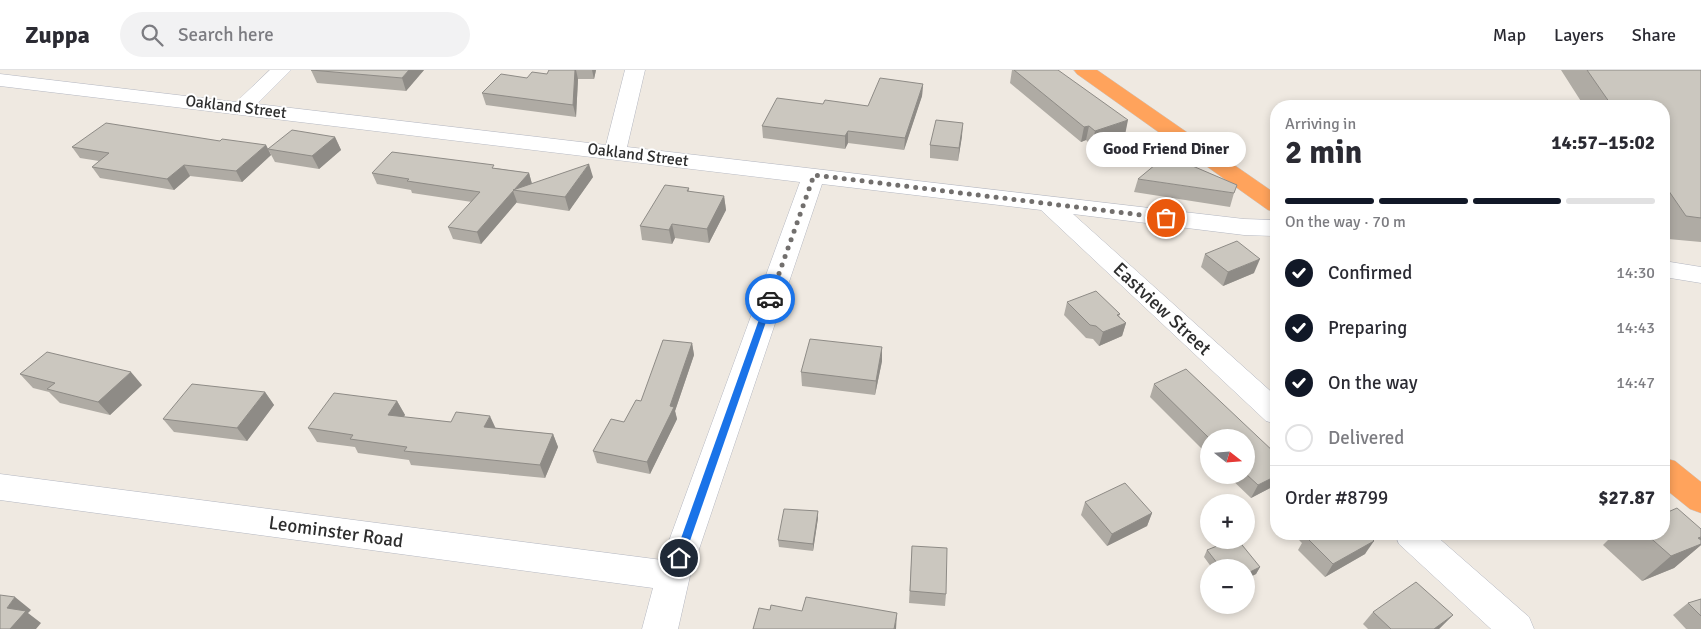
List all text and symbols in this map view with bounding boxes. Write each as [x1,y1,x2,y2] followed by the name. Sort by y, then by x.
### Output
[120,12,470,57] search box
[25,20,90,50] text: Zuppa
[138,21,166,49] icon: search
[178,23,274,47] text: Search here
[1493,24,1526,46] text: Map
[1554,24,1604,46] text: Layers
[1632,24,1676,46] text: Share
[184,91,288,123] street label: Oakland Street
[1285,114,1356,134] text: Arriving in
[1551,131,1655,155] text: 14:57–15:02
[1086,133,1246,168] callout: Good Friend Diner
[1285,133,1362,172] text: 2 min
[586,139,690,171] street label: Oakland Street
[1103,139,1229,159] text: Good Friend Diner
[1145,197,1187,239] pin
[1152,204,1180,232] icon: bag
[1285,212,1406,232] text: On the way · 70 m
[1108,257,1216,361] street label: Eastview Street
[1285,259,1313,287] icon: check
[1328,261,1412,285] text: Confirmed
[1616,263,1655,283] text: 14:30
[745,274,795,324] courier
[756,285,784,313] icon: car
[1285,314,1313,342] icon: check
[1328,316,1407,340] text: Preparing
[1616,318,1655,338] text: 14:43
[1285,369,1313,397] icon: check
[1328,371,1418,395] text: On the way
[1616,373,1655,393] text: 14:47
[1328,426,1404,450] text: Delivered
[1200,429,1255,484] north arrow
[1200,429,1255,614] map controls
[1285,486,1388,510] text: Order #8799
[1598,486,1655,510] text: $27.87
[1200,494,1255,549] button: +
[267,511,405,553] street label: Leominster Road
[658,537,700,579] pin
[665,544,693,572] icon: home
[1200,559,1255,614] button: −

